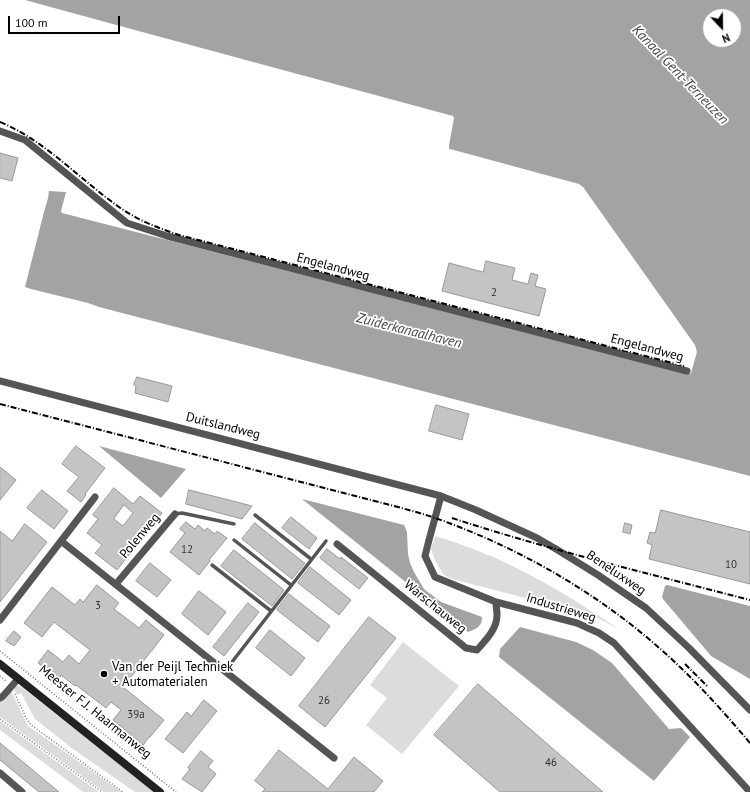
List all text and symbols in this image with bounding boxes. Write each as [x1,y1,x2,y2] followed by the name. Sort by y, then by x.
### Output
[10,8,122,34] scale bar
[702,8,742,48] north arrow
[15,15,48,30] text: 100 m
[628,22,732,128] water label: Kanaal Gent-Terneuzen
[720,30,732,46] text: N
[295,250,371,284] street label: Engelandweg
[491,286,497,300] house number: 2
[355,310,463,352] water label: Zuiderkanaalhaven
[609,331,685,365] street label: Engelandweg
[184,409,262,443] street label: Duitslandweg
[117,510,163,562] street label: Polenweg
[181,543,193,557] house number: 12
[583,547,649,599] street label: Beneluxweg
[725,558,737,572] house number: 10
[401,577,469,637] street label: Warschauweg
[524,590,598,626] street label: Industrieweg
[95,599,101,613] house number: 3
[112,659,233,690] place label: Van der Peijl Techniek + Automaterialen
[36,662,154,762] street label: Meester F.J. Haarmanweg
[99,669,109,679] marker: Van der Peijl Techniek + Automaterialen
[318,694,330,708] house number: 26
[127,708,145,722] house number: 39a
[545,756,557,770] house number: 46

